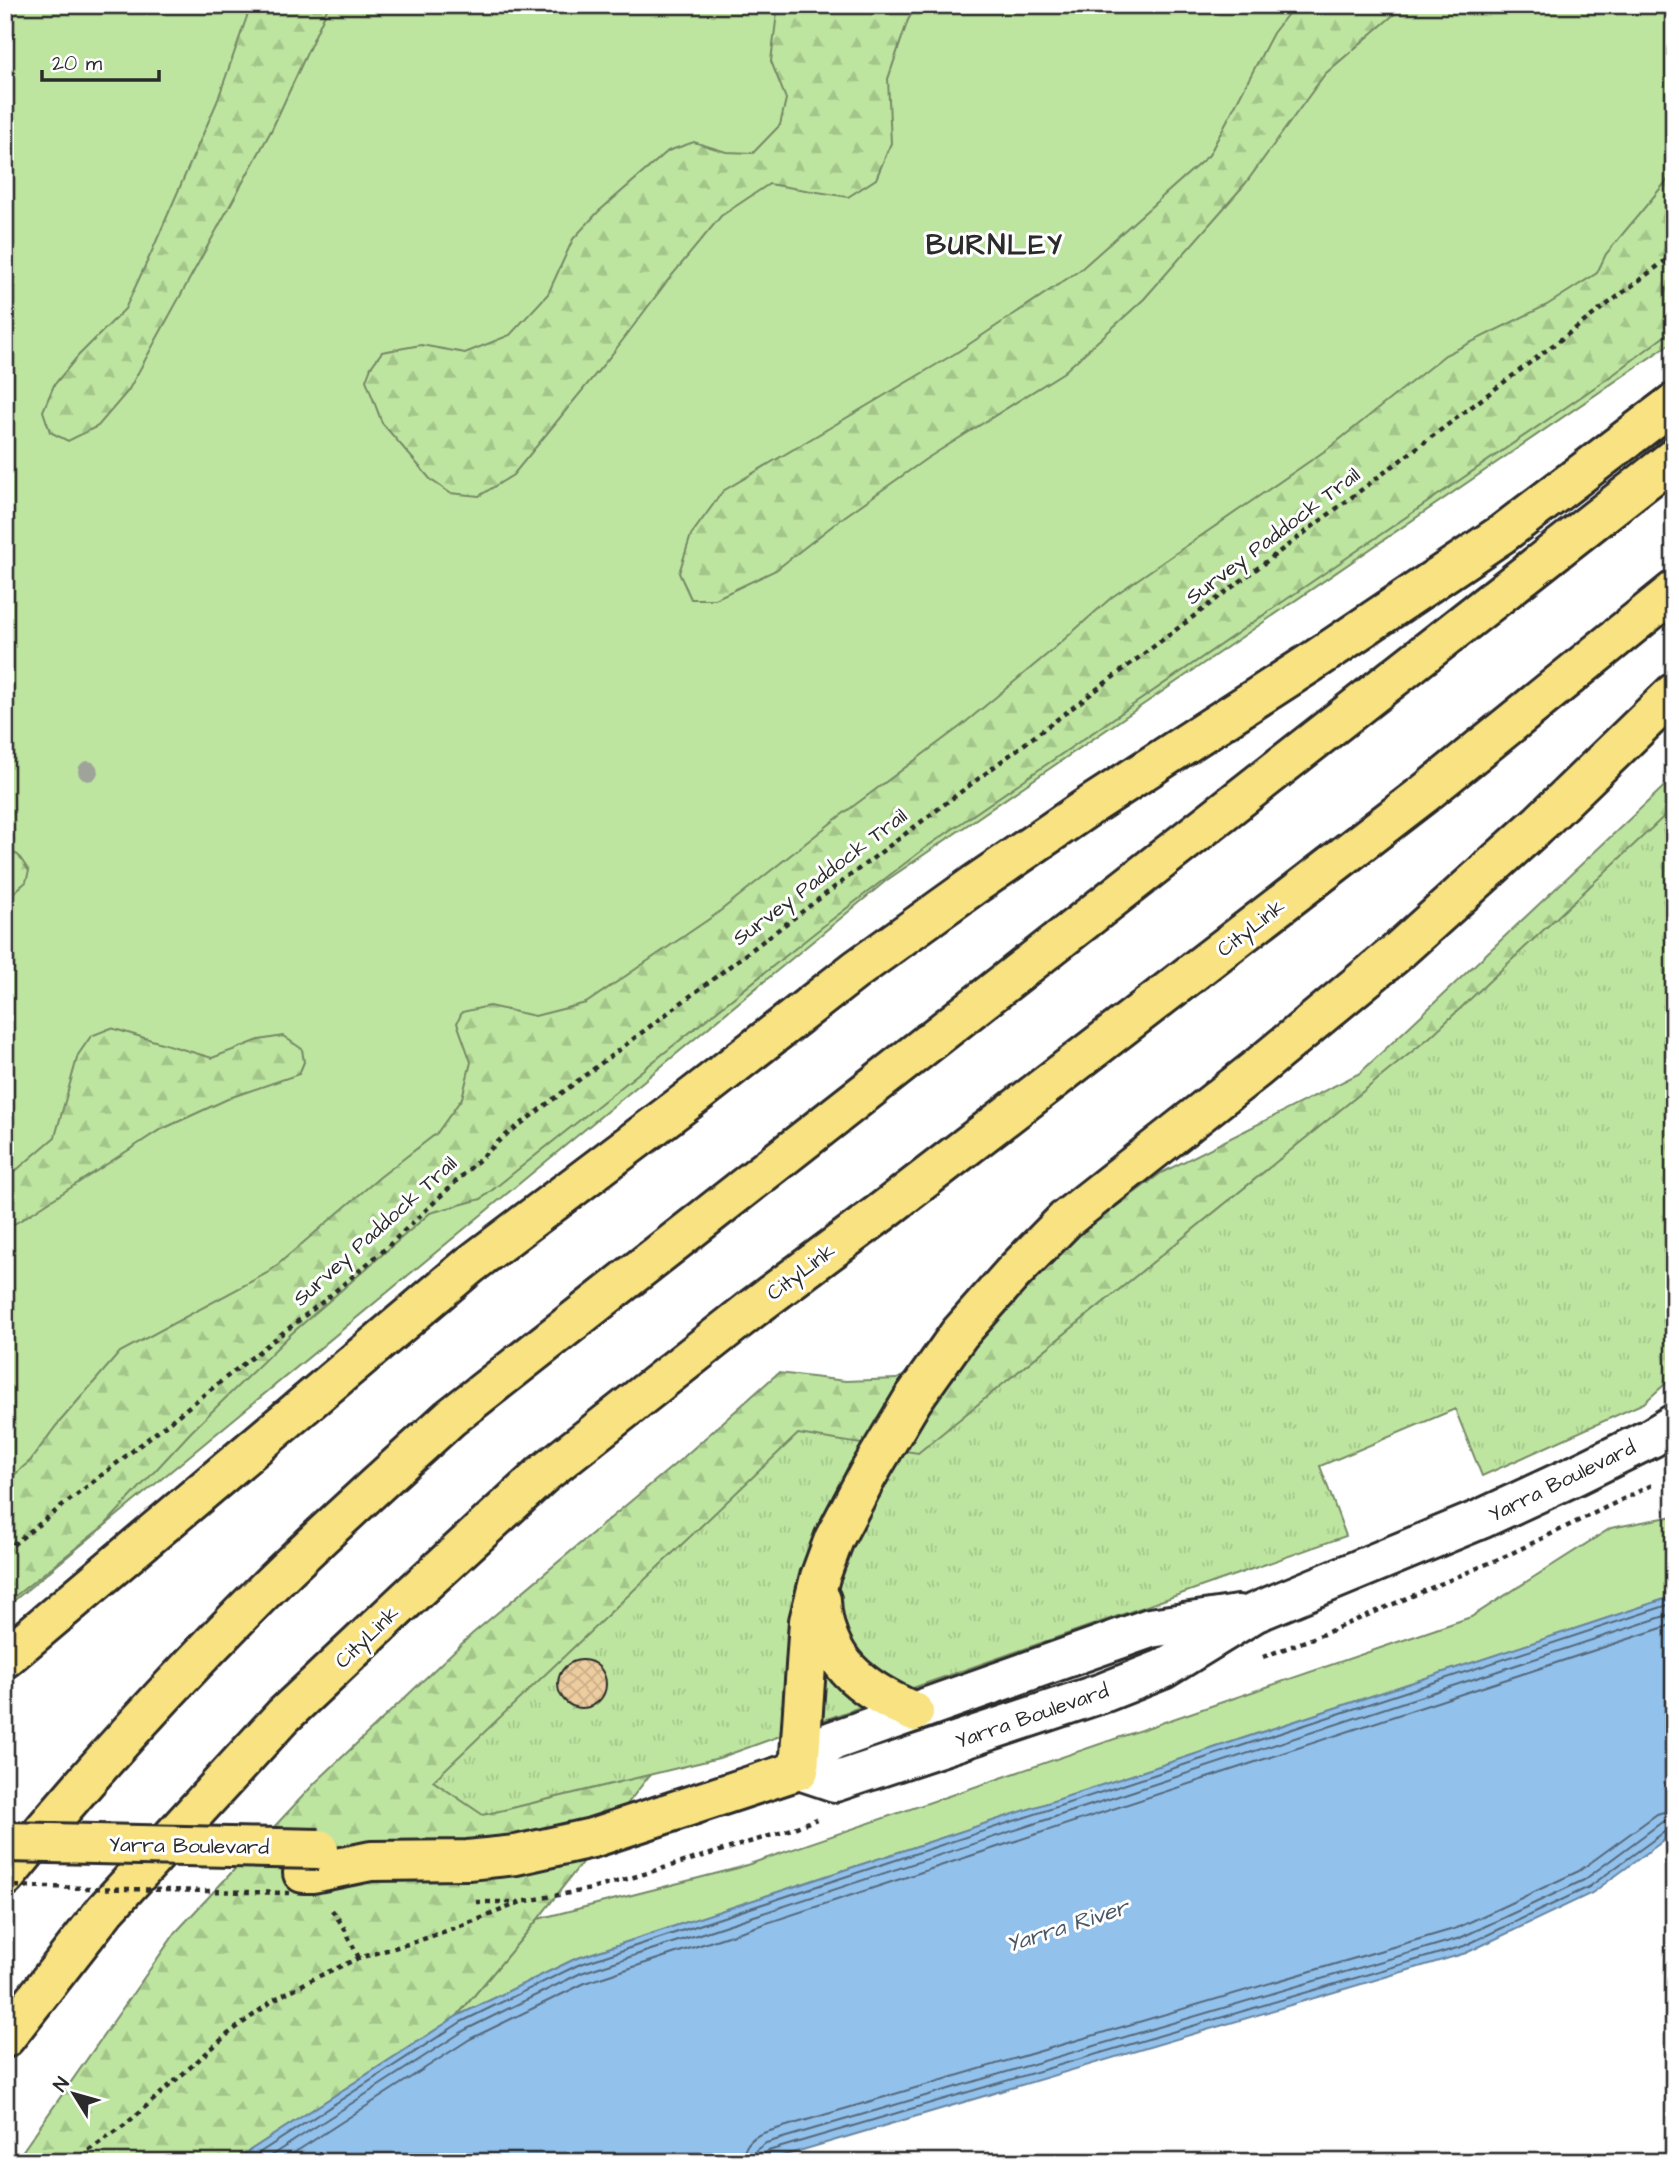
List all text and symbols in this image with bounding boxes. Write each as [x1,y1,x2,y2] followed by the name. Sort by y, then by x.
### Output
[42,38,159,82] scale bar
[52,49,103,78] text: 20 m
[926,226,1064,265] district label: BURNLEY
[1180,461,1368,613] street label: Survey Paddock Trail
[727,802,915,954] street label: Survey Paddock Trail
[1211,892,1292,965] street label: CityLink
[287,1149,465,1314] street label: Survey Paddock Trail
[761,1237,843,1309] street label: CityLink
[1484,1433,1641,1529] street label: Yarra Boulevard
[328,1599,407,1676] street label: CityLink
[952,1676,1113,1756] street label: Yarra Boulevard
[109,1830,270,1862] street label: Yarra Boulevard
[1002,1890,1135,1961] water label: Yarra River
[38,2058,108,2128] north arrow
[47,2072,76,2098] text: N

